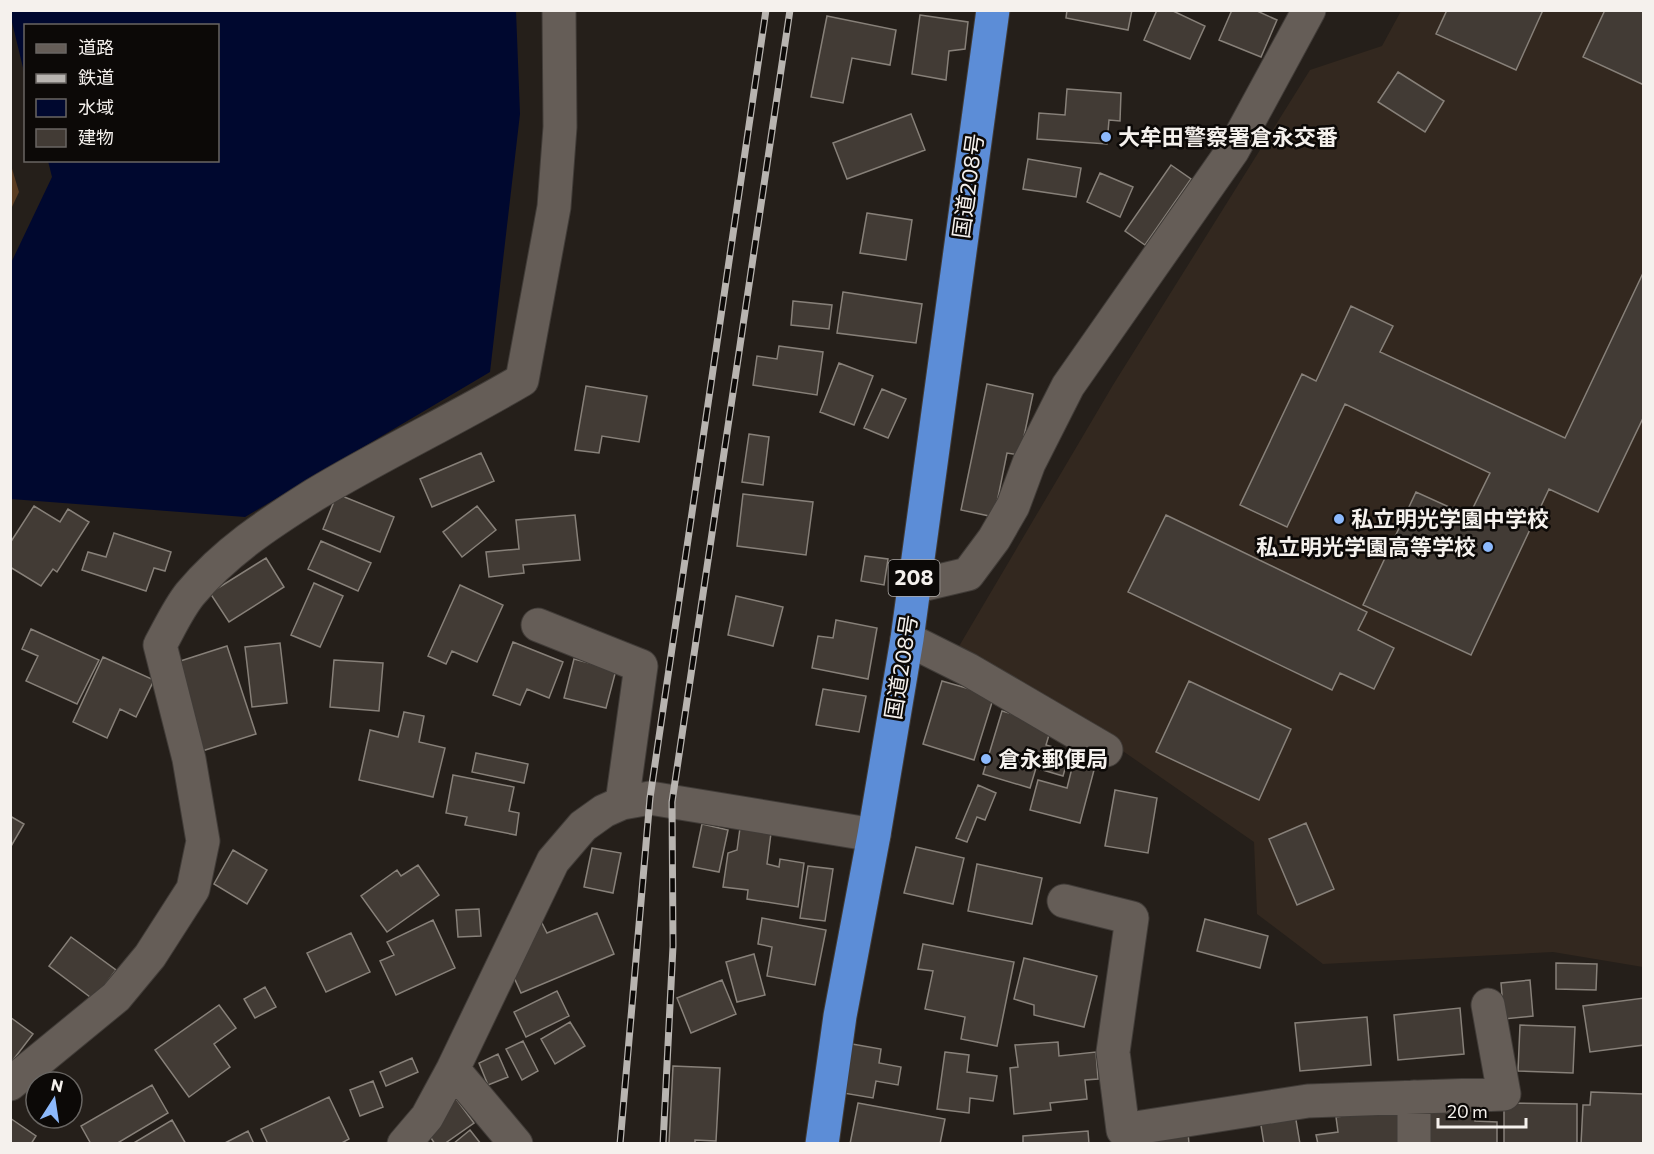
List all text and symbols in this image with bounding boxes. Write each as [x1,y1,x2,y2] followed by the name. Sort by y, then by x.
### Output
[24,24,219,162] legend
[78,36,114,58] text: 道路
[78,66,114,88] text: 鉄道
[78,96,114,118] text: 水域
[1118,123,1338,150] place label: 大牟田警察署倉永交番
[78,126,114,148] text: 建物
[1099,130,1113,144] marker: 大牟田警察署倉永交番
[947,132,988,240] street label: 国道208号
[1351,505,1549,532] place label: 私立明光学園中学校
[1332,512,1346,526] marker: 私立明光学園中学校
[1256,533,1476,560] place label: 私立明光学園高等学校
[1481,540,1495,554] marker: 私立明光学園高等学校
[888,560,940,596] road number: 208
[879,613,922,721] street label: 国道208号
[998,745,1108,772] place label: 倉永郵便局
[979,752,993,766] marker: 倉永郵便局
[24,1070,84,1130] north arrow
[49,1074,65,1095] text: N
[1438,1091,1526,1129] scale bar
[1447,1100,1488,1122] text: 20 m

